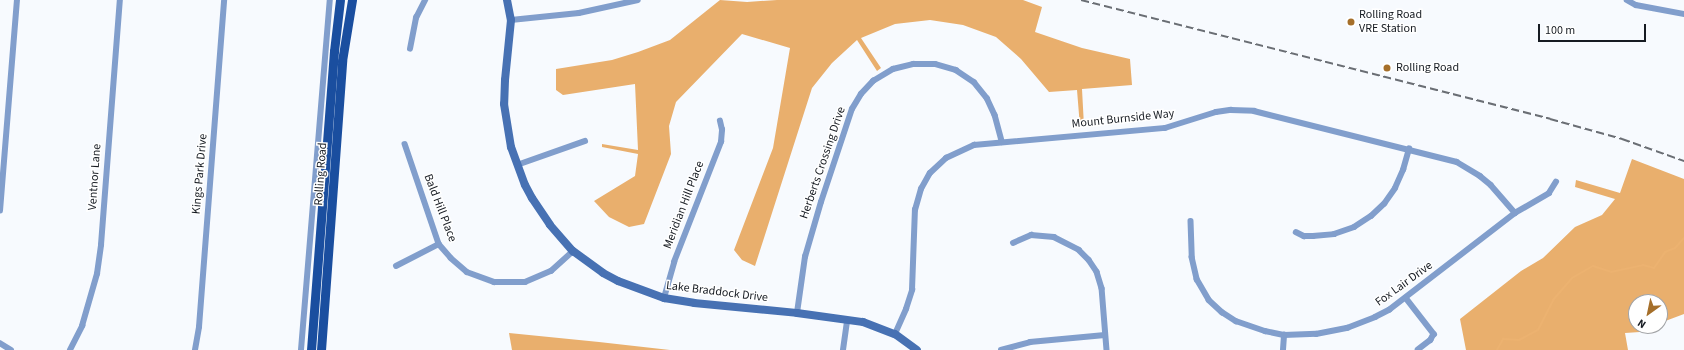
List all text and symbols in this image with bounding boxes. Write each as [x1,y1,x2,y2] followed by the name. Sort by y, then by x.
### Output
[1359,8,1422,36] place label: Rolling Road VRE Station
[1540,16,1648,42] scale bar
[1346,17,1356,27] marker: Rolling Road VRE Station
[1545,22,1575,39] text: 100 m
[1396,61,1459,75] place label: Rolling Road
[1381,62,1393,74] marker: Rolling Road
[797,105,849,221] street label: Herberts Crossing Drive
[1071,106,1175,132] street label: Mount Burnside Way
[189,133,211,215] street label: Kings Park Drive
[312,142,330,206] street label: Rolling Road
[85,143,105,211] street label: Ventnor Lane
[661,159,707,251] street label: Meridian Hill Place
[420,172,460,244] street label: Bald Hill Place
[1373,258,1435,310] street label: Fox Lair Drive
[665,279,769,305] street label: Lake Braddock Drive
[1628,294,1668,334] north arrow
[1635,315,1649,332] text: N

